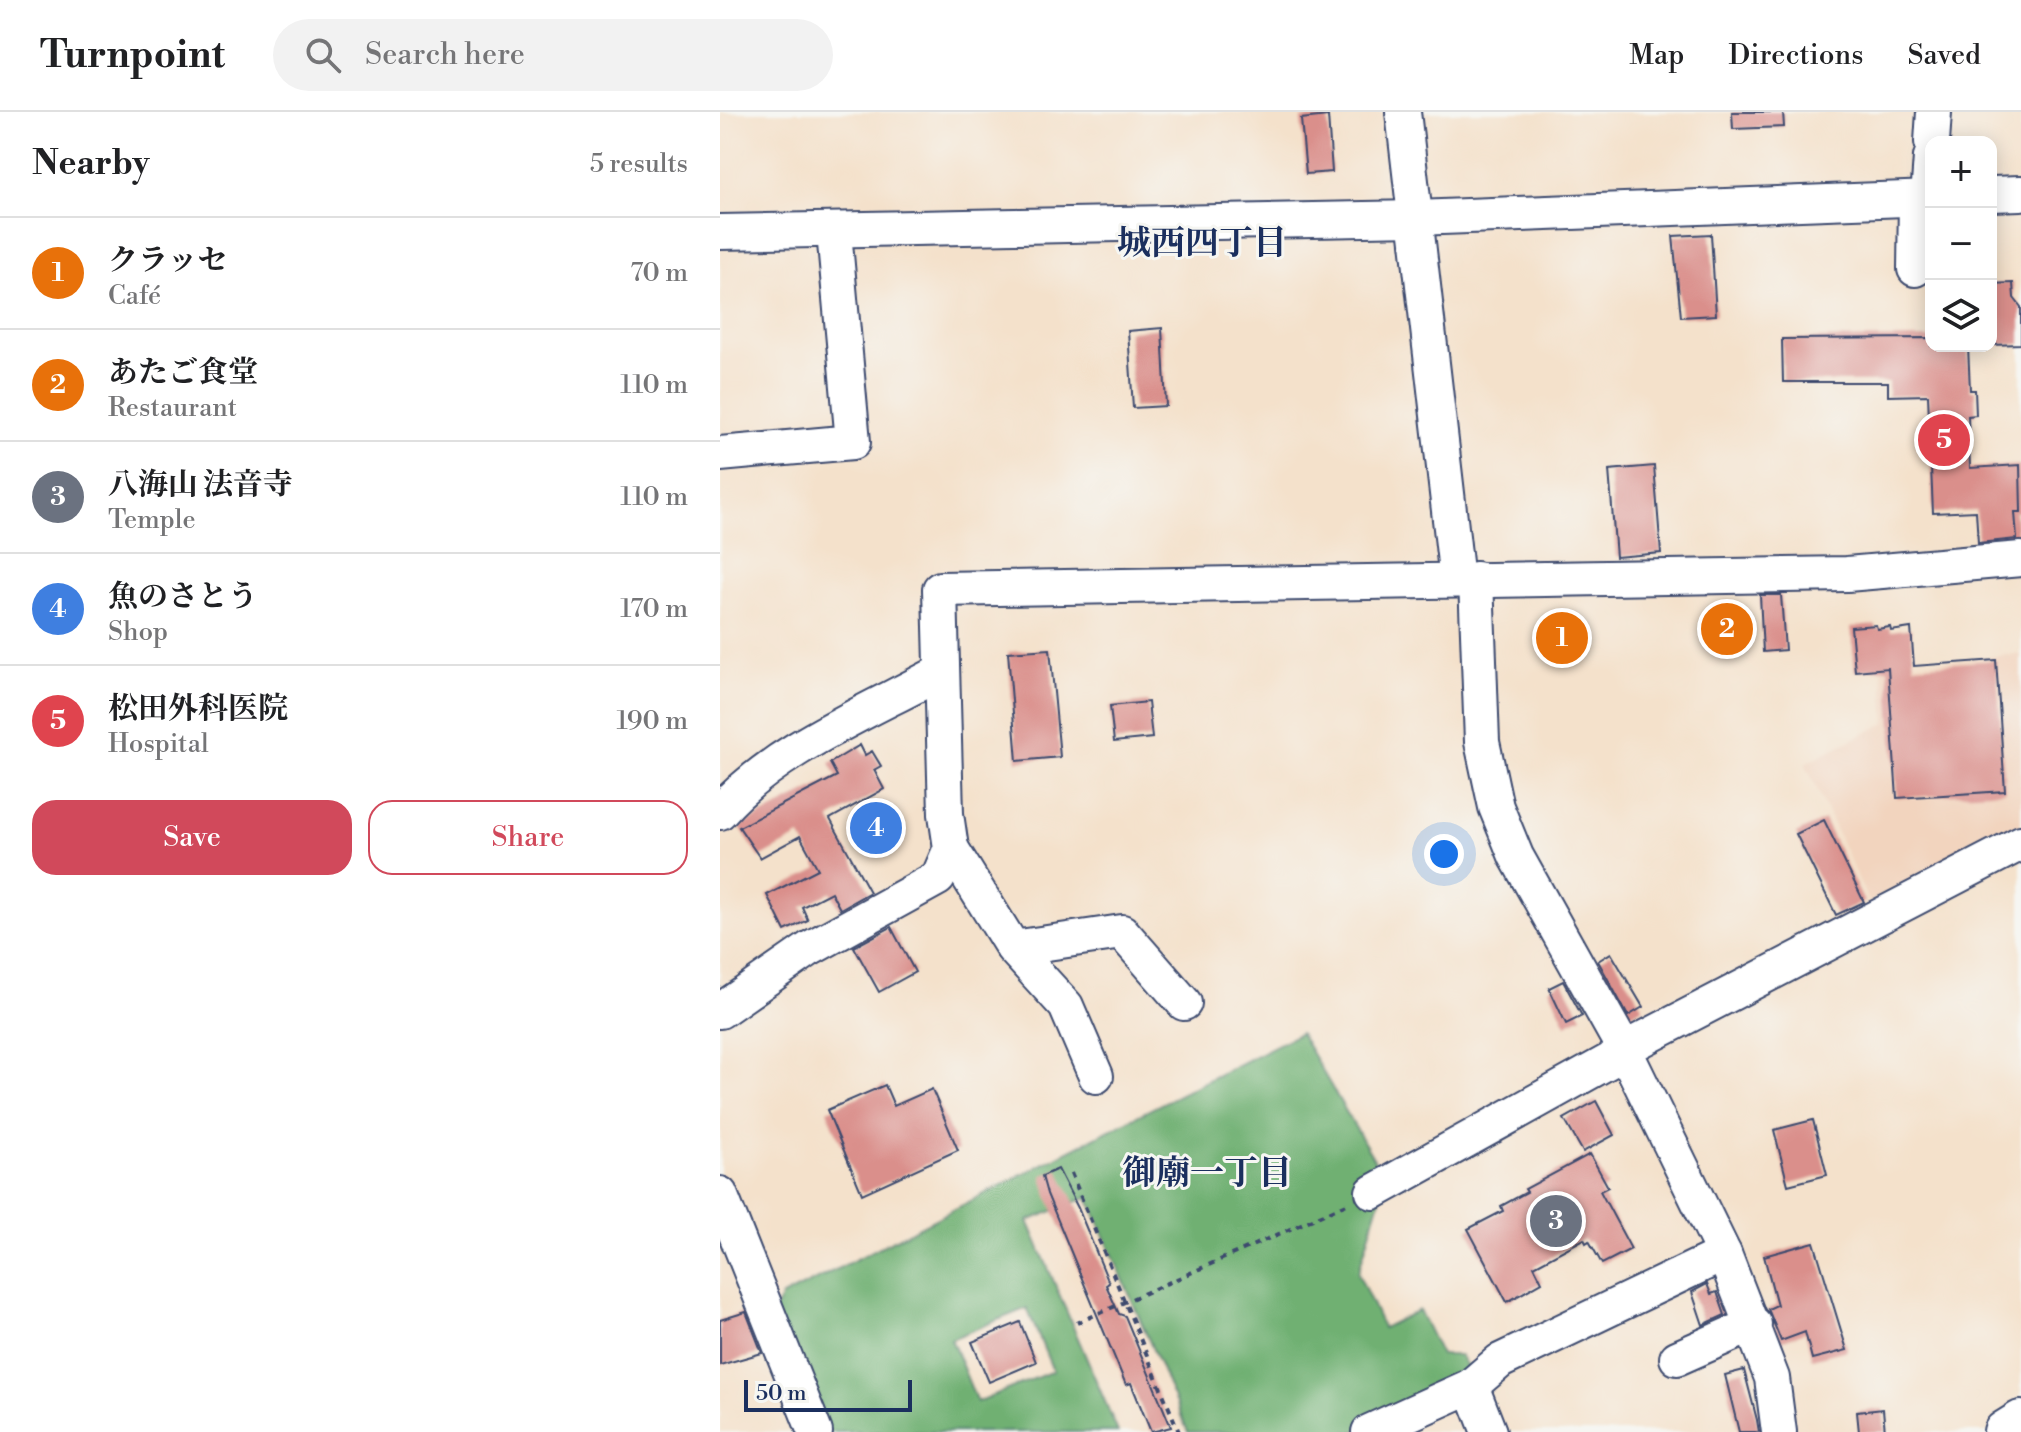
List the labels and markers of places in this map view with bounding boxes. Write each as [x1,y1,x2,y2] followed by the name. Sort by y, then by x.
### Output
[1918,410,1970,470] pin: 5
[1701,599,1753,659] pin: 2
[1536,608,1588,668] pin: 1
[850,798,902,858] pin: 4
[1530,1191,1582,1251] pin: 3

